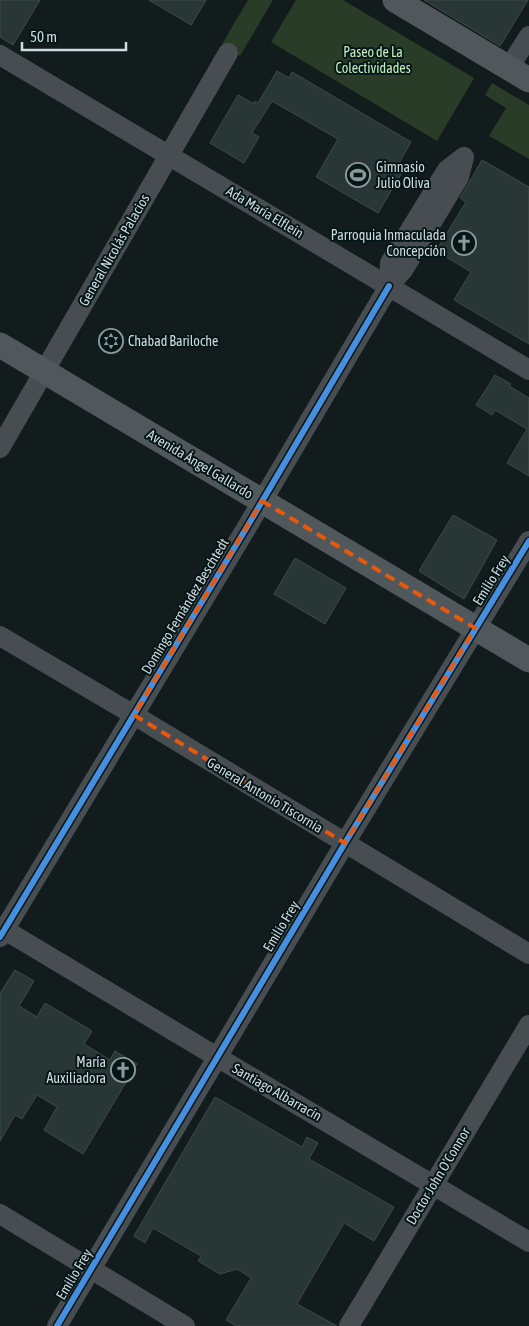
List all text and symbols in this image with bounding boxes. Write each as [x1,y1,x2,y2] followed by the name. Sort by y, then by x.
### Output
[22,20,126,52] scale bar
[30,28,57,45] text: 50 m
[335,44,411,76] park label: Paseo de La Colectividades
[376,159,430,191] place label: Gimnasio Julio Oliva
[345,162,371,188] sports icon: Gimnasio Julio Oliva
[224,183,306,241] street label: Ada María Elflein
[75,191,153,309] street label: General Nicolás Palacios
[331,227,446,259] place label: Parroquia Inmaculada Concepción
[451,230,477,256] church icon: Parroquia Inmaculada Concepción
[98,328,124,354] synagogue icon: Chabad Bariloche
[128,333,218,349] place label: Chabad Bariloche
[144,426,256,502] street label: Avenida Ángel Gallardo
[138,535,232,677] street label: Domingo Fernández Beschtedt
[469,552,513,608] street label: Emilio Frey
[204,754,326,836] street label: General Antonio Tiscornia
[260,898,302,954] street label: Emilio Frey
[46,1054,106,1086] place label: María Auxiliadora
[110,1057,136,1083] church icon: María Auxiliadora
[229,1060,325,1124] street label: Santiago Albarracín
[403,1124,474,1227] street label: Doctor John O'Connor
[53,1246,95,1302] street label: Emilio Frey

